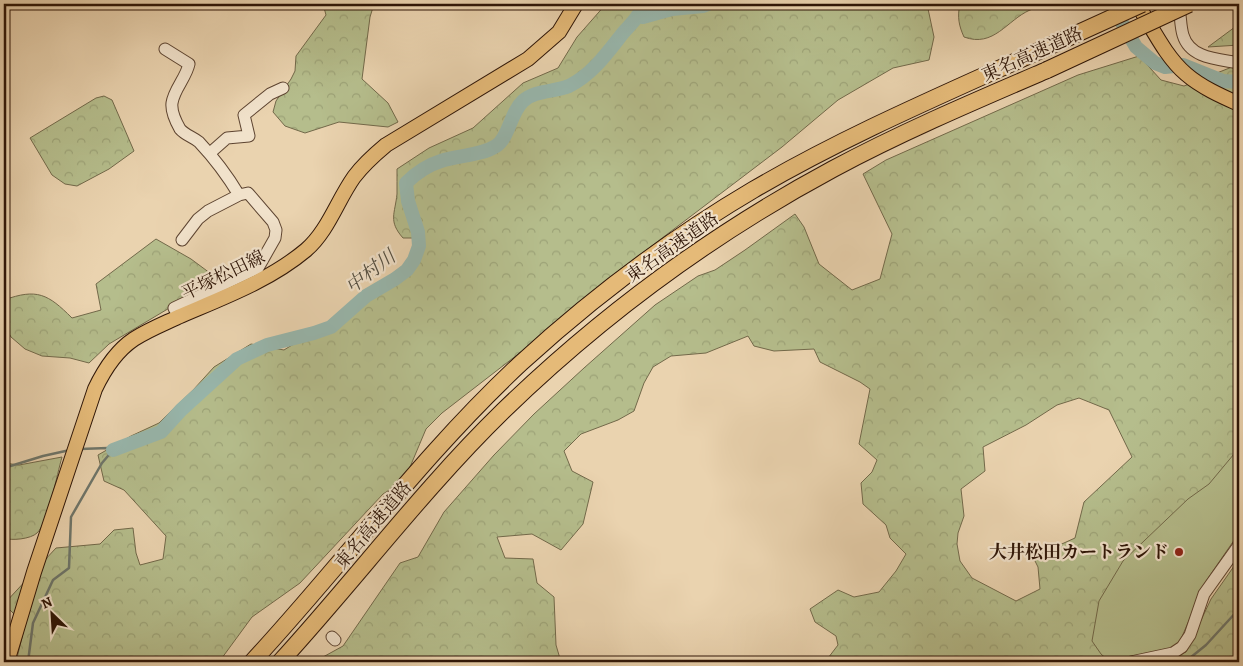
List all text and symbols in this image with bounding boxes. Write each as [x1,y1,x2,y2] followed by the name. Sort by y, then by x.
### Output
[978,21,1086,87] street label: 東名高速道路
[621,206,723,288] street label: 東名高速道路
[340,243,403,300] water label: 中村川
[177,244,269,306] street label: 平塚松田線
[329,476,417,574] street label: 東名高速道路
[989,540,1169,564] place label: 大井松田カートランド
[1173,546,1185,558] marker: 大井松田カートランド
[28,588,78,638] north arrow
[38,592,55,613] text: N

